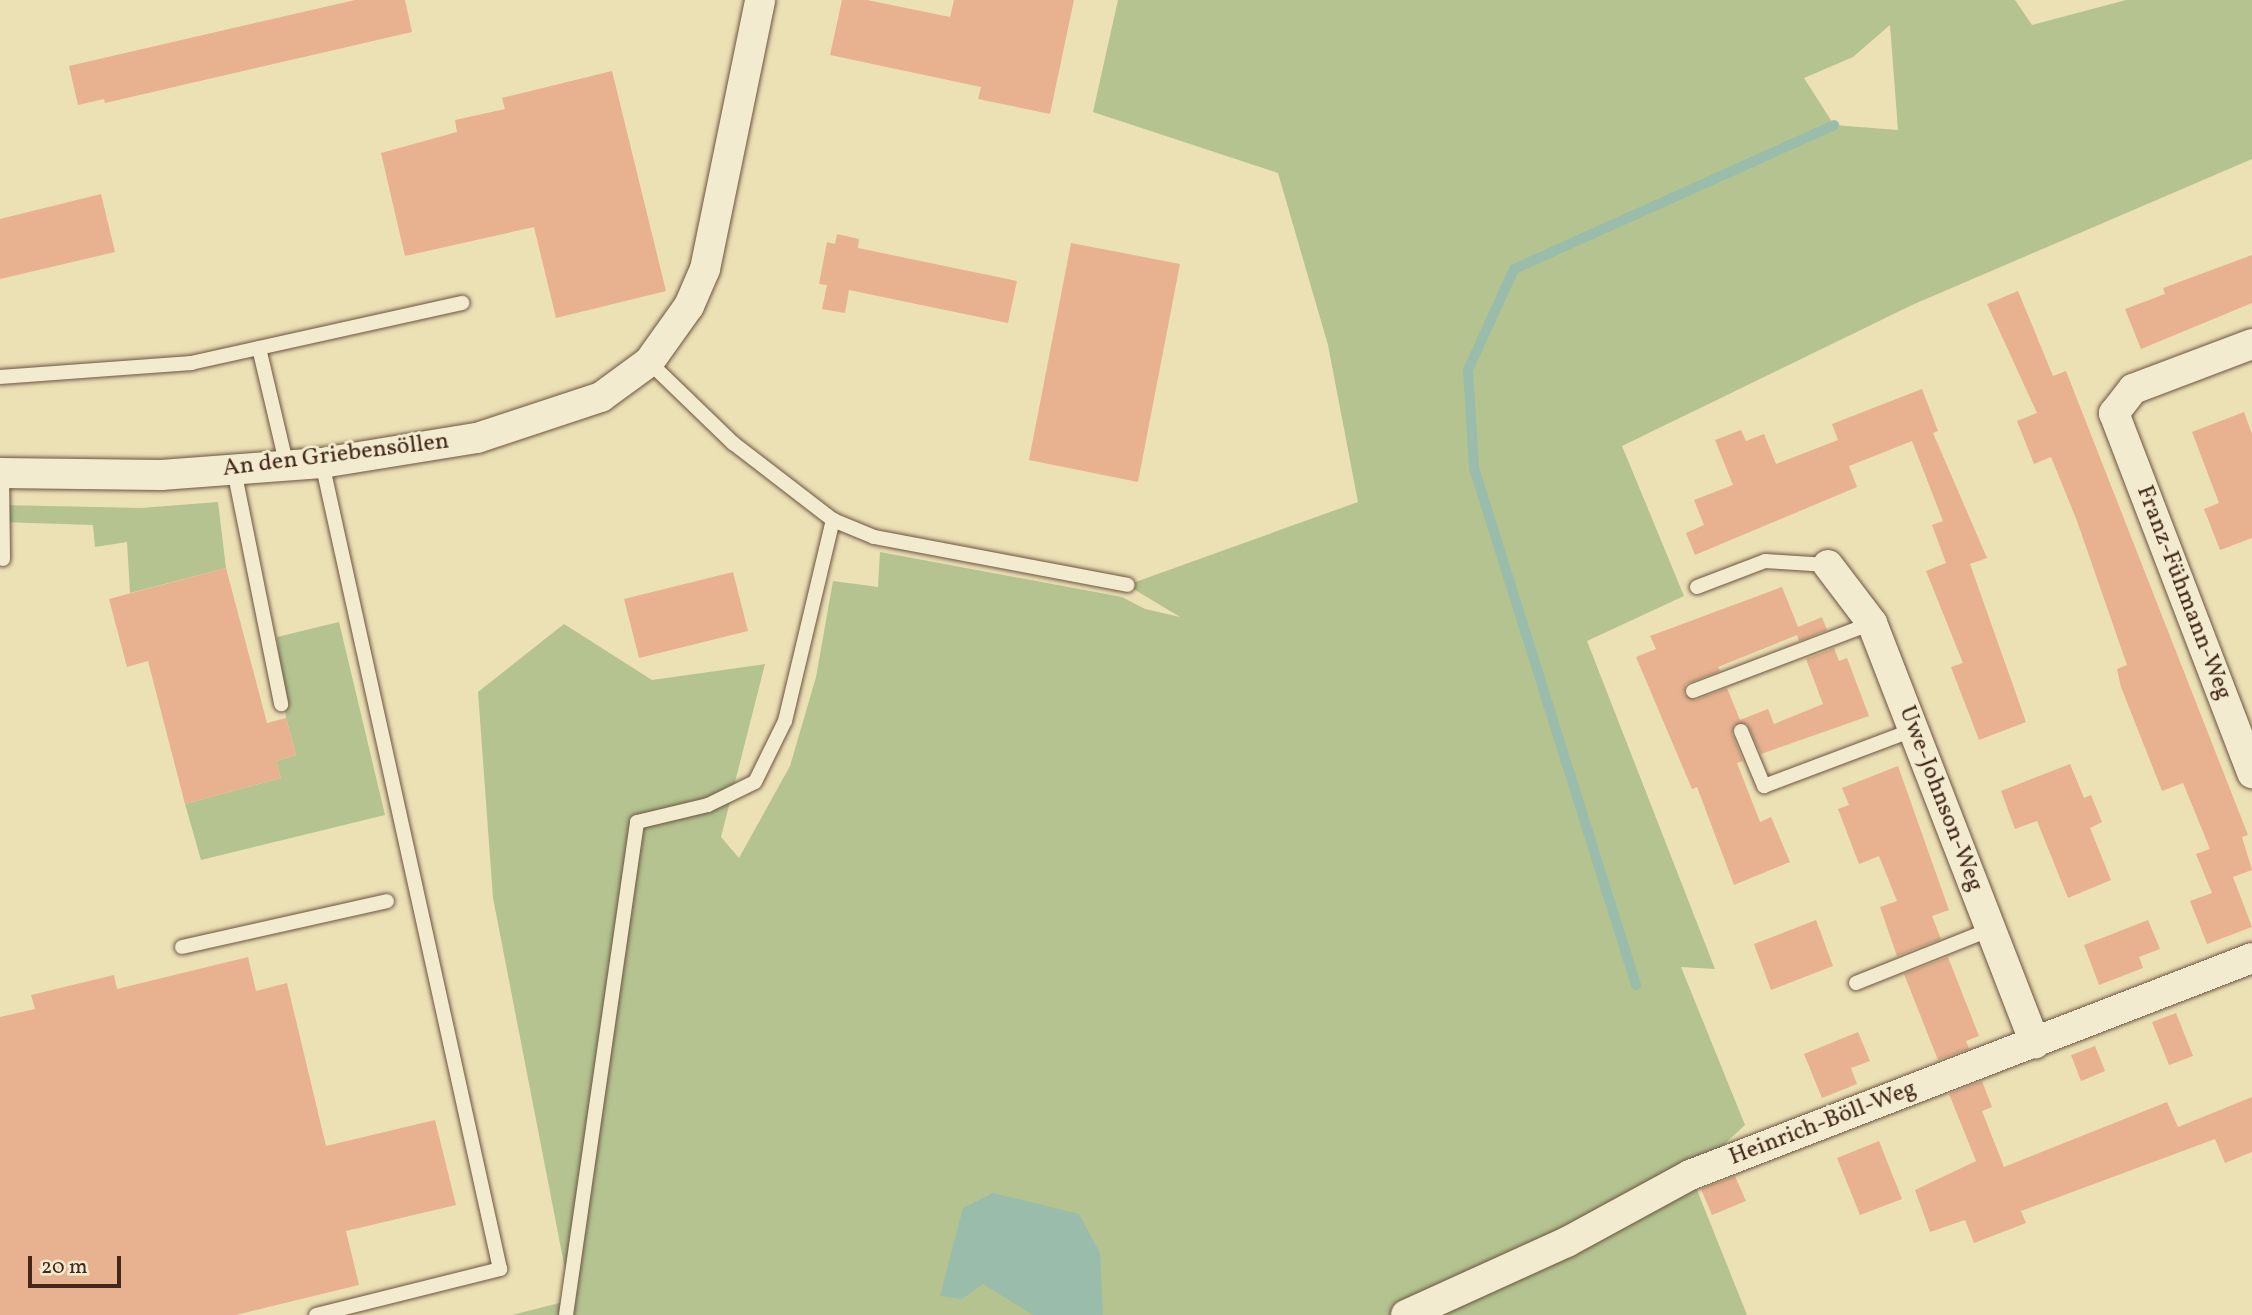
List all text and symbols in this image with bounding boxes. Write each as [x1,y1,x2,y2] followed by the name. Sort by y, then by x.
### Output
[221,428,451,484] street label: An den Griebensöllen
[2129,482,2237,704] street label: Franz-Fühmann-Weg
[1891,702,1989,896] street label: Uwe-Johnson-Weg
[1725,1075,1921,1173] street label: Heinrich-Böll-Weg
[32,1242,124,1286] scale bar
[41,1253,87,1282] text: 20 m

